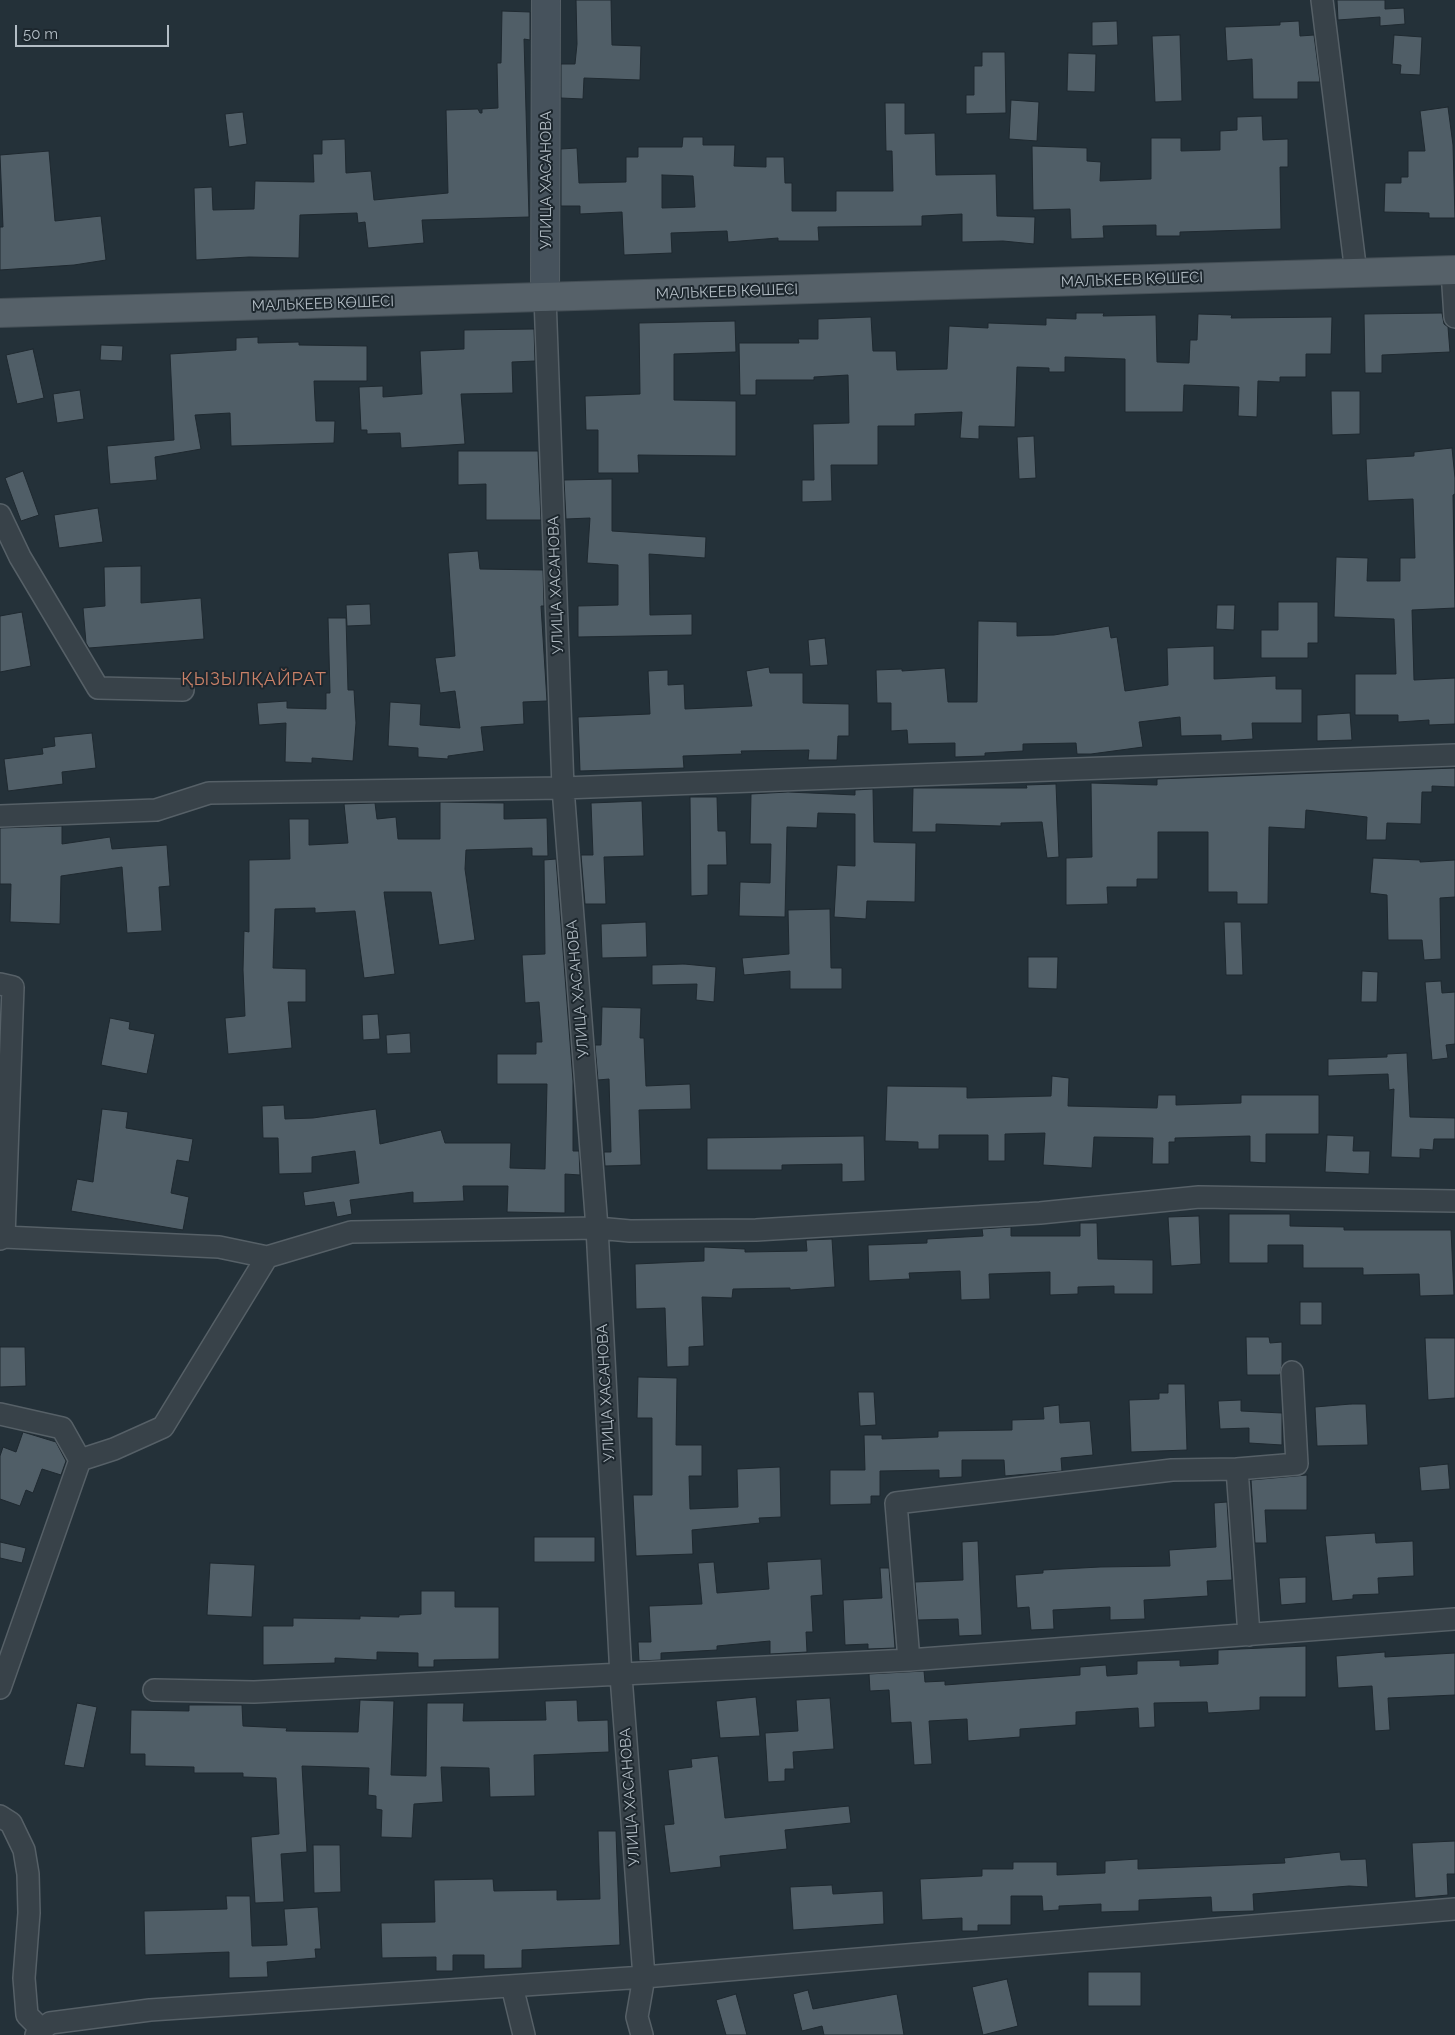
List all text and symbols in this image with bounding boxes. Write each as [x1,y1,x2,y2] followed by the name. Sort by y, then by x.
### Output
[18,15,171,47] scale bar
[23,25,58,43] text: 50 m
[537,111,555,249] street label: УЛИЦА ХАСАНОВА
[1061,269,1203,291] street label: МАЛЬКЕЕВ КӨШЕСІ
[656,281,798,303] street label: МАЛЬКЕЕВ КӨШЕСІ
[252,293,394,315] street label: МАЛЬКЕЕВ КӨШЕСІ
[545,516,567,654] street label: УЛИЦА ХАСАНОВА
[180,669,328,691] district label: ҚЫЗЫЛҚАЙРАТ
[563,919,593,1059] street label: УЛИЦА ХАСАНОВА
[593,1323,619,1463] street label: УЛИЦА ХАСАНОВА
[616,1727,644,1867] street label: УЛИЦА ХАСАНОВА

